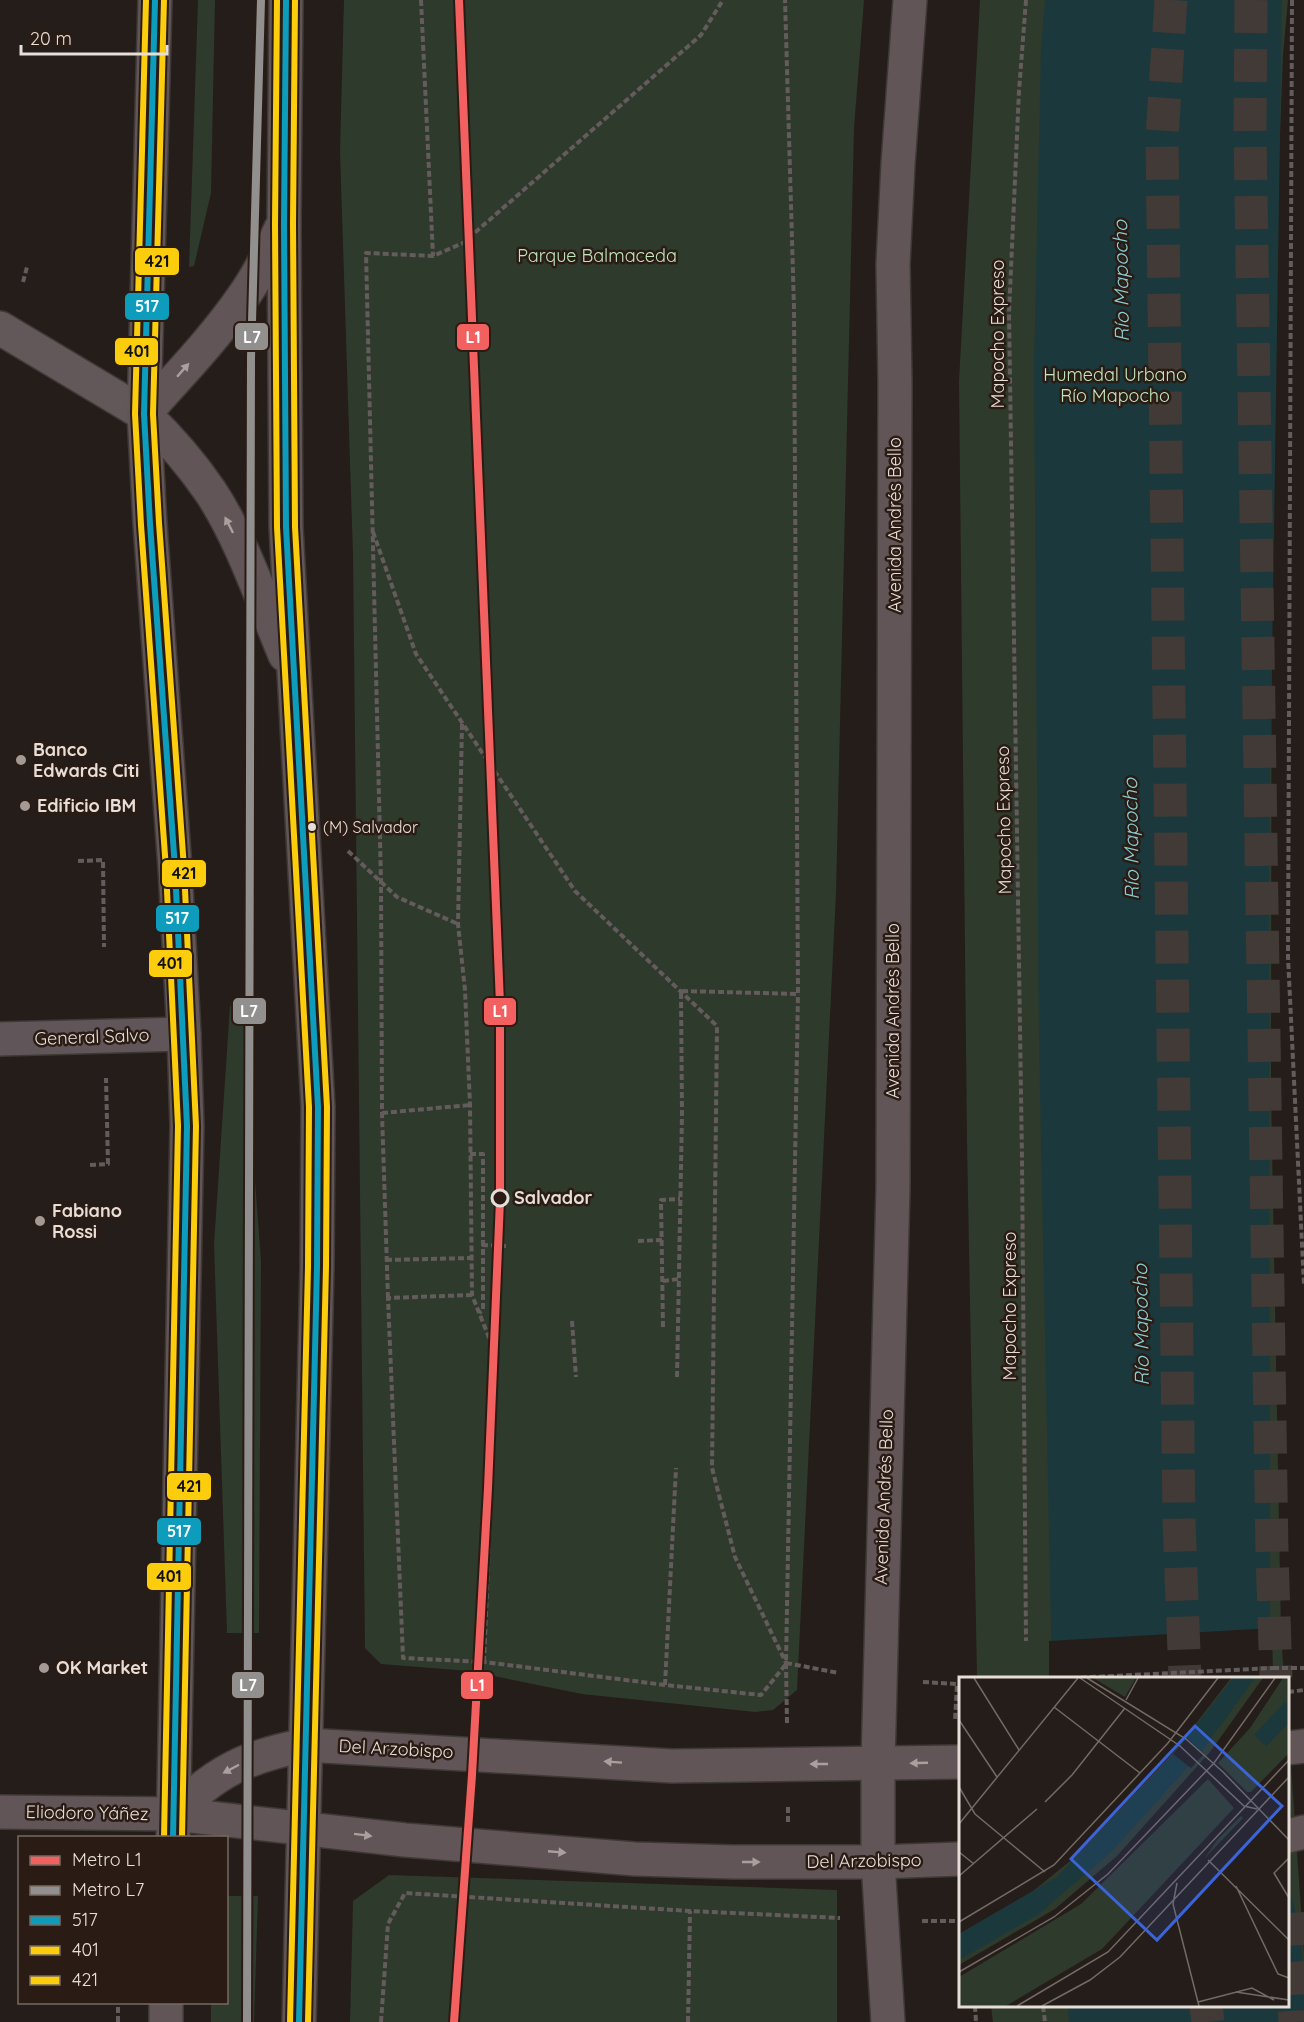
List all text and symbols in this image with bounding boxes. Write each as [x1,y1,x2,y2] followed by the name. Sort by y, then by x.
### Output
[21,18,166,56] scale bar
[30,27,72,50] text: 20 m
[1107,219,1134,342] water label: Río Mapocho
[517,244,677,267] park label: Parque Balmaceda
[134,247,180,276] line badge: 421
[145,251,169,271] text: 421
[986,260,1009,408] street label: Mapocho Expreso
[124,292,170,321] line badge: 517
[135,296,159,316] text: 517
[234,322,269,351] line badge: L7
[456,323,490,351] line badge: L1
[243,327,261,347] text: L7
[465,327,481,347] text: L1
[114,337,159,366] line badge: 401
[124,341,150,361] text: 401
[176,363,189,378] one-way arrow
[1043,363,1187,407] park label: Humedal Urbano Río Mapocho
[883,437,906,613] street label: Avenida Andrés Bello
[225,517,234,534] one-way arrow
[33,738,139,782] place label: Banco Edwards Citi
[991,745,1016,895] street label: Mapocho Expreso
[14,753,28,767] marker: Banco Edwards Citi
[1117,777,1144,900] water label: Río Mapocho
[37,794,136,817] place label: Edificio IBM
[18,799,32,813] marker: Edificio IBM
[323,817,418,837] place label: (M) Salvador
[306,821,318,833] marker: (M) Salvador
[161,859,207,888] line badge: 421
[172,863,196,883] text: 421
[155,904,200,933] line badge: 517
[165,908,189,928] text: 517
[881,923,904,1099] street label: Avenida Andrés Bello
[148,949,193,978] line badge: 401
[157,953,183,973] text: 401
[232,997,267,1025] line badge: L7
[483,997,517,1026] line badge: L1
[240,1001,258,1021] text: L7
[492,1001,508,1021] text: L1
[34,1023,150,1050] street label: General Salvo
[514,1186,592,1209] place label: Salvador
[491,1189,509,1207] marker: Salvador
[52,1199,122,1243] place label: Fabiano Rossi
[33,1214,47,1228] marker: Fabiano Rossi
[998,1232,1021,1380] street label: Mapocho Expreso
[1127,1263,1154,1386] water label: Río Mapocho
[869,1409,898,1585] street label: Avenida Andrés Bello
[166,1472,212,1501] line badge: 421
[177,1476,201,1496] text: 421
[156,1517,202,1546] line badge: 517
[167,1521,191,1541] text: 517
[146,1562,192,1591] line badge: 401
[156,1566,182,1586] text: 401
[56,1656,148,1679] place label: OK Market
[37,1661,51,1675] marker: OK Market
[231,1671,265,1699] line badge: L7
[460,1671,494,1700] line badge: L1
[239,1675,257,1695] text: L7
[469,1675,485,1695] text: L1
[959,1677,1289,2007] inset map
[338,1734,454,1763] street label: Del Arzobispo
[604,1757,623,1767] one-way arrow
[910,1758,929,1767] one-way arrow
[810,1759,829,1769] one-way arrow
[222,1763,240,1773] one-way arrow
[25,1800,149,1825] street label: Eliodoro Yáñez
[353,1830,372,1840] one-way arrow
[18,1836,228,2004] legend
[547,1847,566,1857] one-way arrow
[72,1848,142,1871] text: Metro L1
[806,1848,922,1873] street label: Del Arzobispo
[742,1857,761,1867] one-way arrow
[72,1878,144,1901] text: Metro L7
[72,1908,98,1931] text: 517
[72,1938,99,1961] text: 401
[72,1968,98,1991] text: 421

